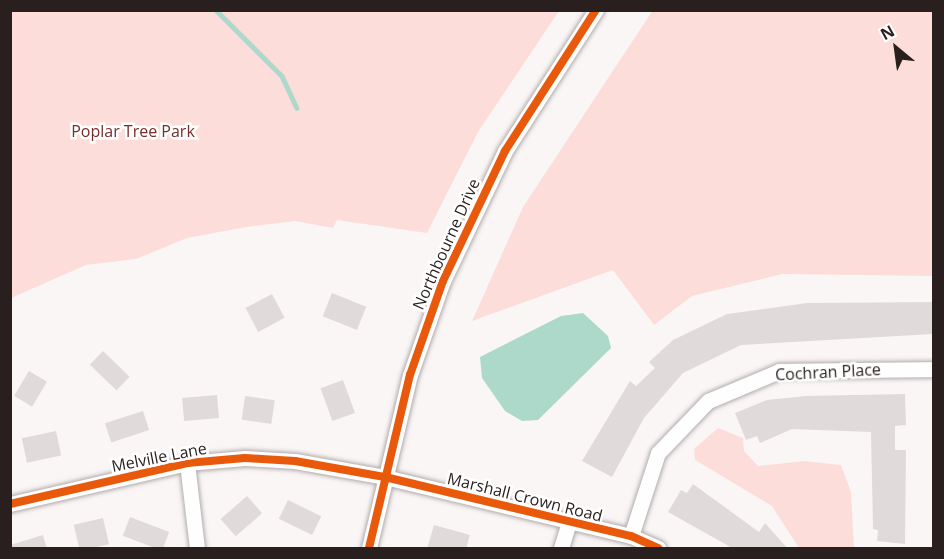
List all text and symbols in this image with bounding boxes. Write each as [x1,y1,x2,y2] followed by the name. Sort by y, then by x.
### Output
[866,18,926,78] north arrow
[876,19,898,45] text: N
[71,121,195,141] park label: Poplar Tree Park
[408,175,484,313] street label: Northbourne Drive
[775,360,881,384] street label: Cochran Place
[110,438,208,476] street label: Melville Lane
[445,468,605,526] street label: Marshall Crown Road

